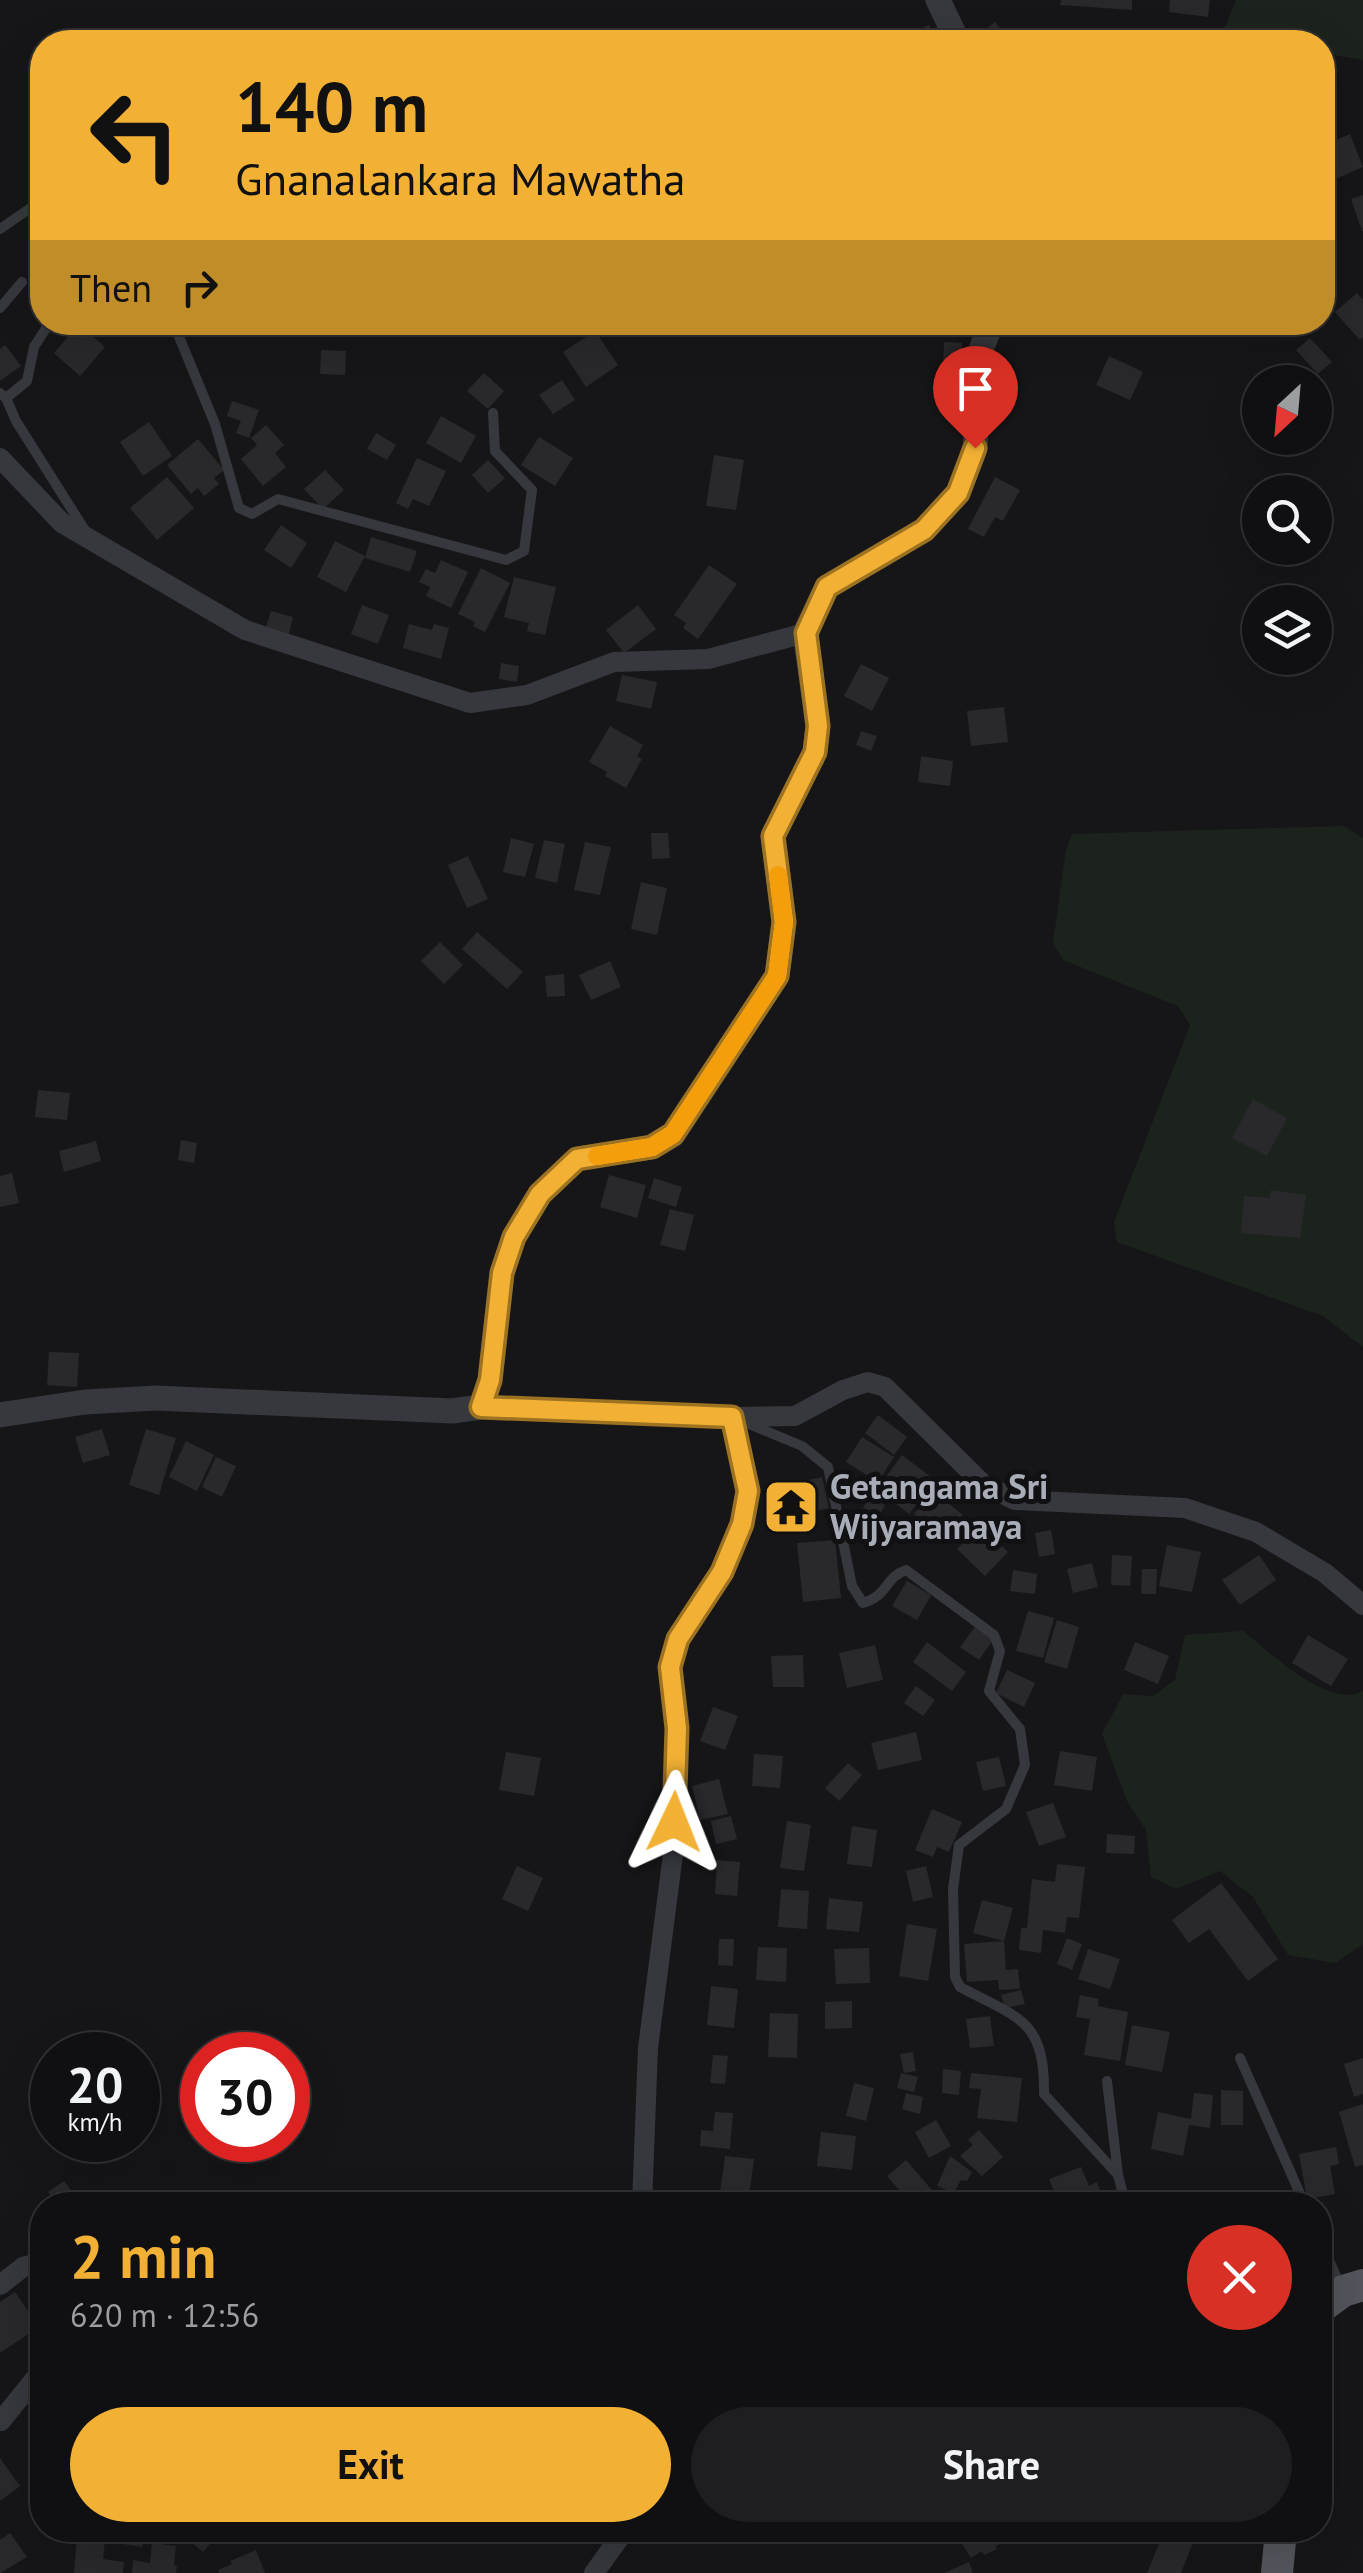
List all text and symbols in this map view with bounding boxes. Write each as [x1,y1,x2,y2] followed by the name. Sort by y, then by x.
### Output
[235,61,428,151] text: 140 m
[70,70,200,200] icon: left
[235,149,686,207] text: Gnanalankara Mawatha
[172,260,227,315] icon: right
[70,263,152,312] text: Then
[933,346,1018,449] pin
[948,361,1003,416] icon: arrive
[1242,365,1332,455] north arrow
[1242,365,1332,675] map controls
[1242,475,1332,565] button: search
[1242,585,1332,675] button: layers
[830,1463,1049,1549] place label: Getangama Sri Wijyaramaya
[761,1477,821,1537] temple icon: Getangama Sri Wijyaramaya
[622,1770,726,1874] position arrow
[180,2032,310,2162] speed limit sign: 30
[67,2052,123,2117] text: 20
[68,2106,122,2138] text: km/h
[70,2217,216,2295] text: 2 min
[1187,2225,1292,2330] button: close
[70,2294,259,2336] text: 620 m · 12:56
[70,2407,671,2522] button: Exit
[691,2407,1292,2522] button: Share

